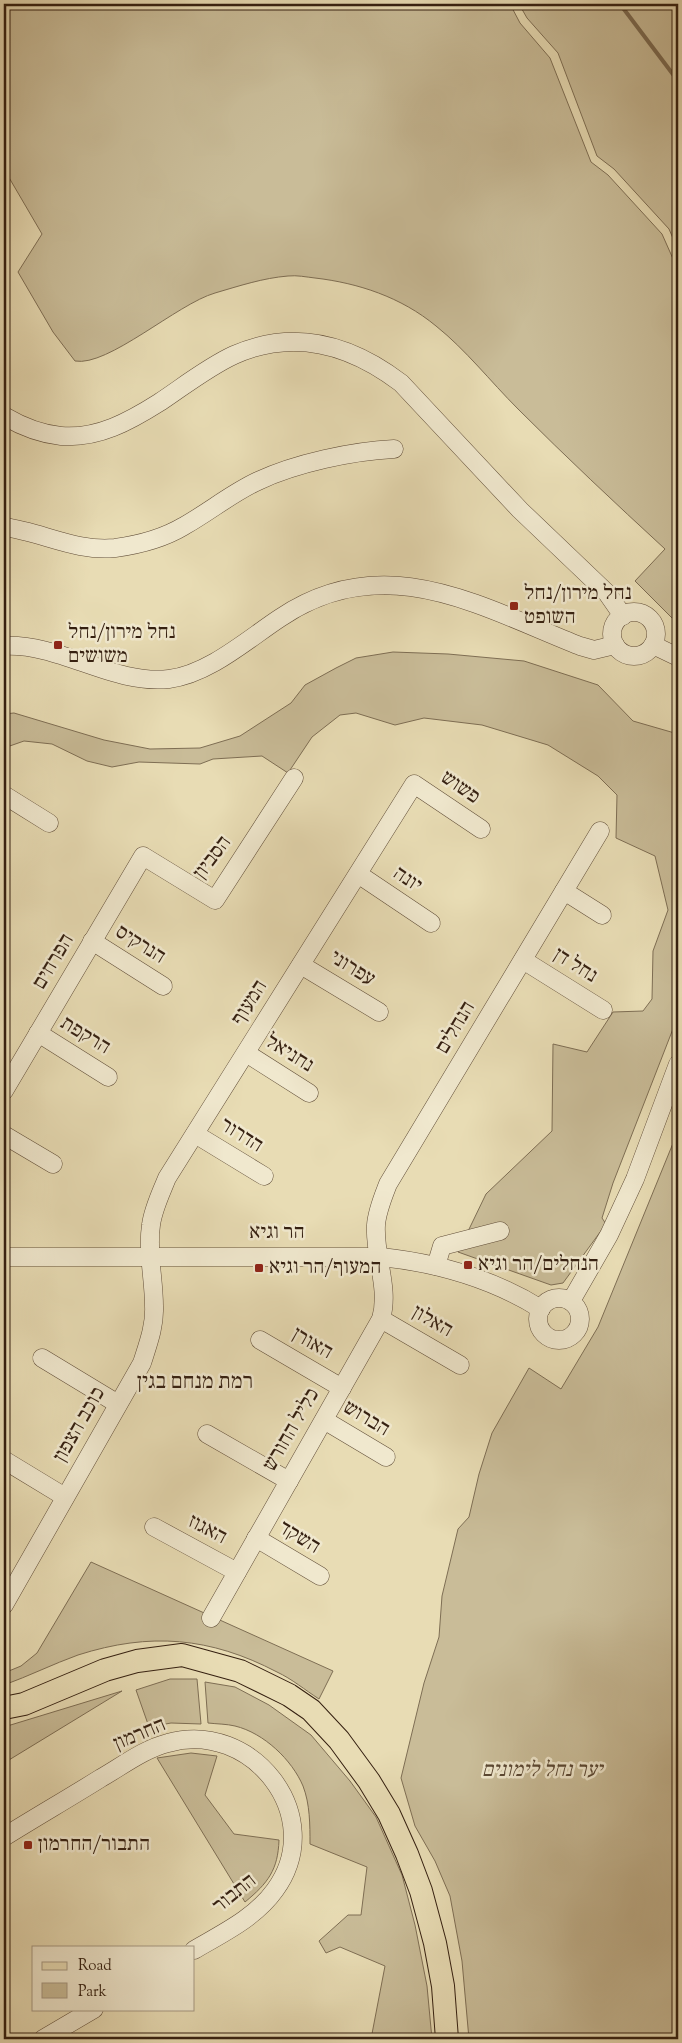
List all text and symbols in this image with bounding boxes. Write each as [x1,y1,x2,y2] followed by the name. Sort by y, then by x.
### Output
[524,579,632,633] place label: נחל מירון/נחל השופט
[508,600,520,612] marker: נחל מירון/נחל השופט
[68,618,176,672] place label: נחל מירון/נחל משושים
[52,639,64,651] marker: נחל מירון/נחל משושים
[434,764,486,812] street label: פשוש
[187,830,239,886] street label: הסביון
[386,859,428,901] street label: יונה
[109,918,171,972] street label: הנרקיס
[26,928,82,996] street label: הפרחים
[547,941,603,991] street label: נחל דן
[323,943,381,995] street label: עפרוני
[224,975,276,1031] street label: המעוף
[429,996,483,1060] street label: הנחלים
[54,1009,116,1063] street label: הרקפת
[259,1027,319,1081] street label: נחניאל
[213,1111,269,1161] street label: הדרור
[249,1218,305,1248] street label: הר וגיא
[478,1250,599,1280] place label: הנחלים/הר וגיא
[269,1253,381,1283] place label: המעוף/הר וגיא
[462,1259,474,1271] marker: הנחלים/הר וגיא
[253,1262,265,1274] marker: המעוף/הר וגיא
[406,1298,458,1346] street label: האלון
[286,1320,338,1368] street label: האורן
[137,1367,253,1399] district label: רמת מנחם בגין
[46,1382,114,1468] street label: כוכב הצפון
[256,1383,328,1477] street label: כליל החורש
[337,1393,395,1445] street label: הברוש
[182,1507,232,1553] street label: האגוז
[272,1514,326,1562] street label: השקד
[109,1711,171,1759] street label: החרמון
[482,1756,604,1786] park label: יער נחל לימונים
[38,1830,150,1860] place label: התבור/החרמון
[22,1839,34,1851] marker: התבור/החרמון
[207,1867,263,1921] street label: התבור
[32,1946,195,2010] legend
[78,1956,112,1977] text: Road
[78,1982,107,2003] text: Park

